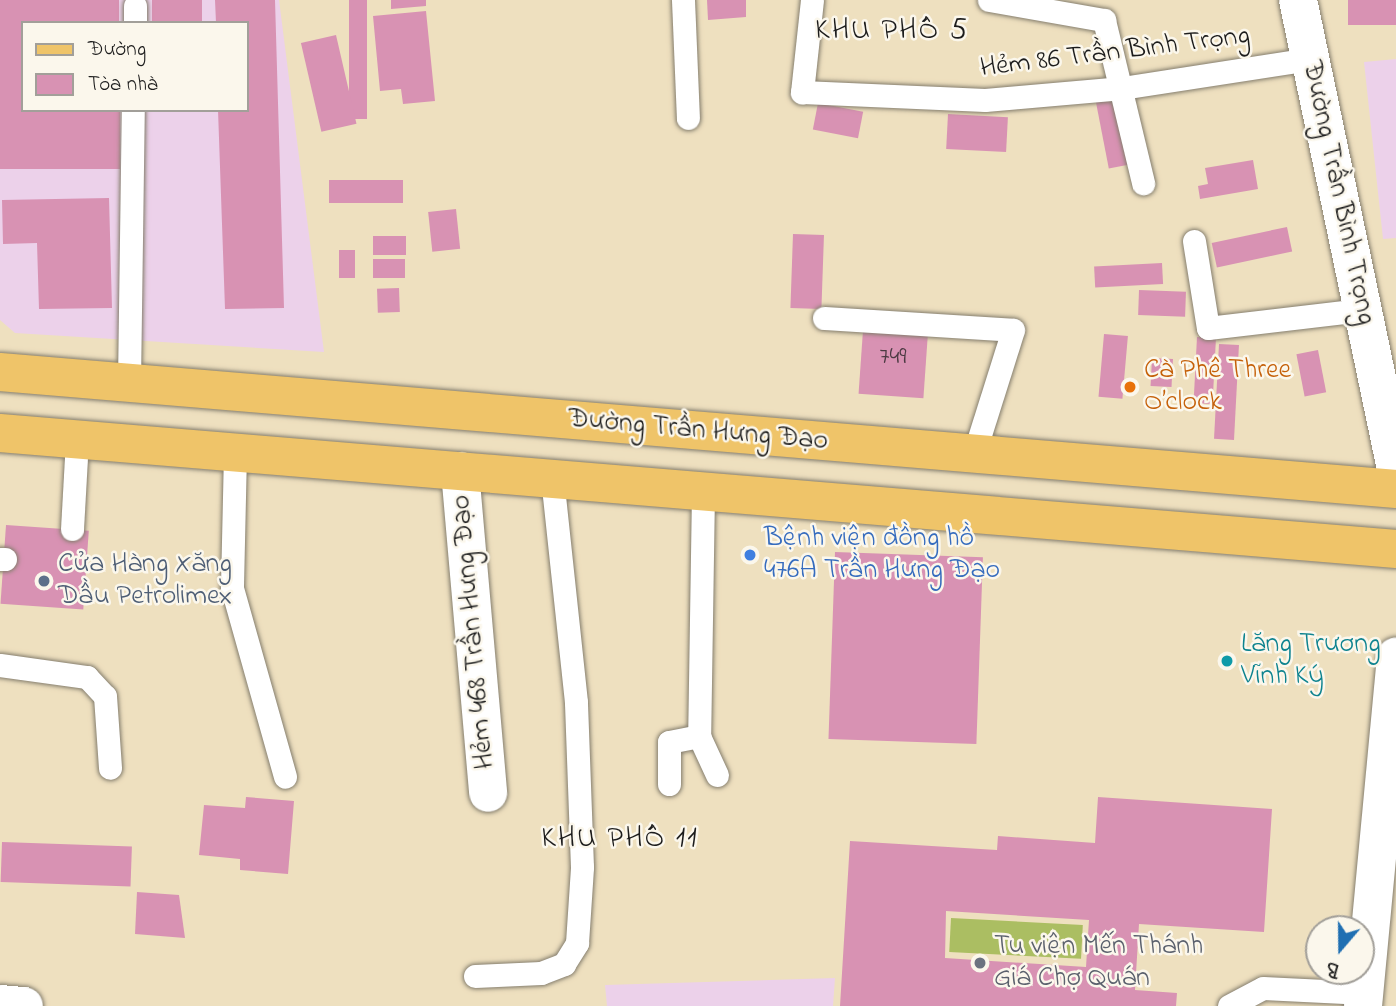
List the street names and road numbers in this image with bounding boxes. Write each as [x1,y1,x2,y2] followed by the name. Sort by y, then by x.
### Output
[978,20,1252,86] street label: Hẻm 86 Trần Bình Trọng
[1294,58,1382,328] street label: Đường Trần Bình Trọng
[567,403,829,459] street label: Đường Trần Hưng Đạo
[445,493,503,771] street label: Hẻm 468 Trần Hưng Ðạo

